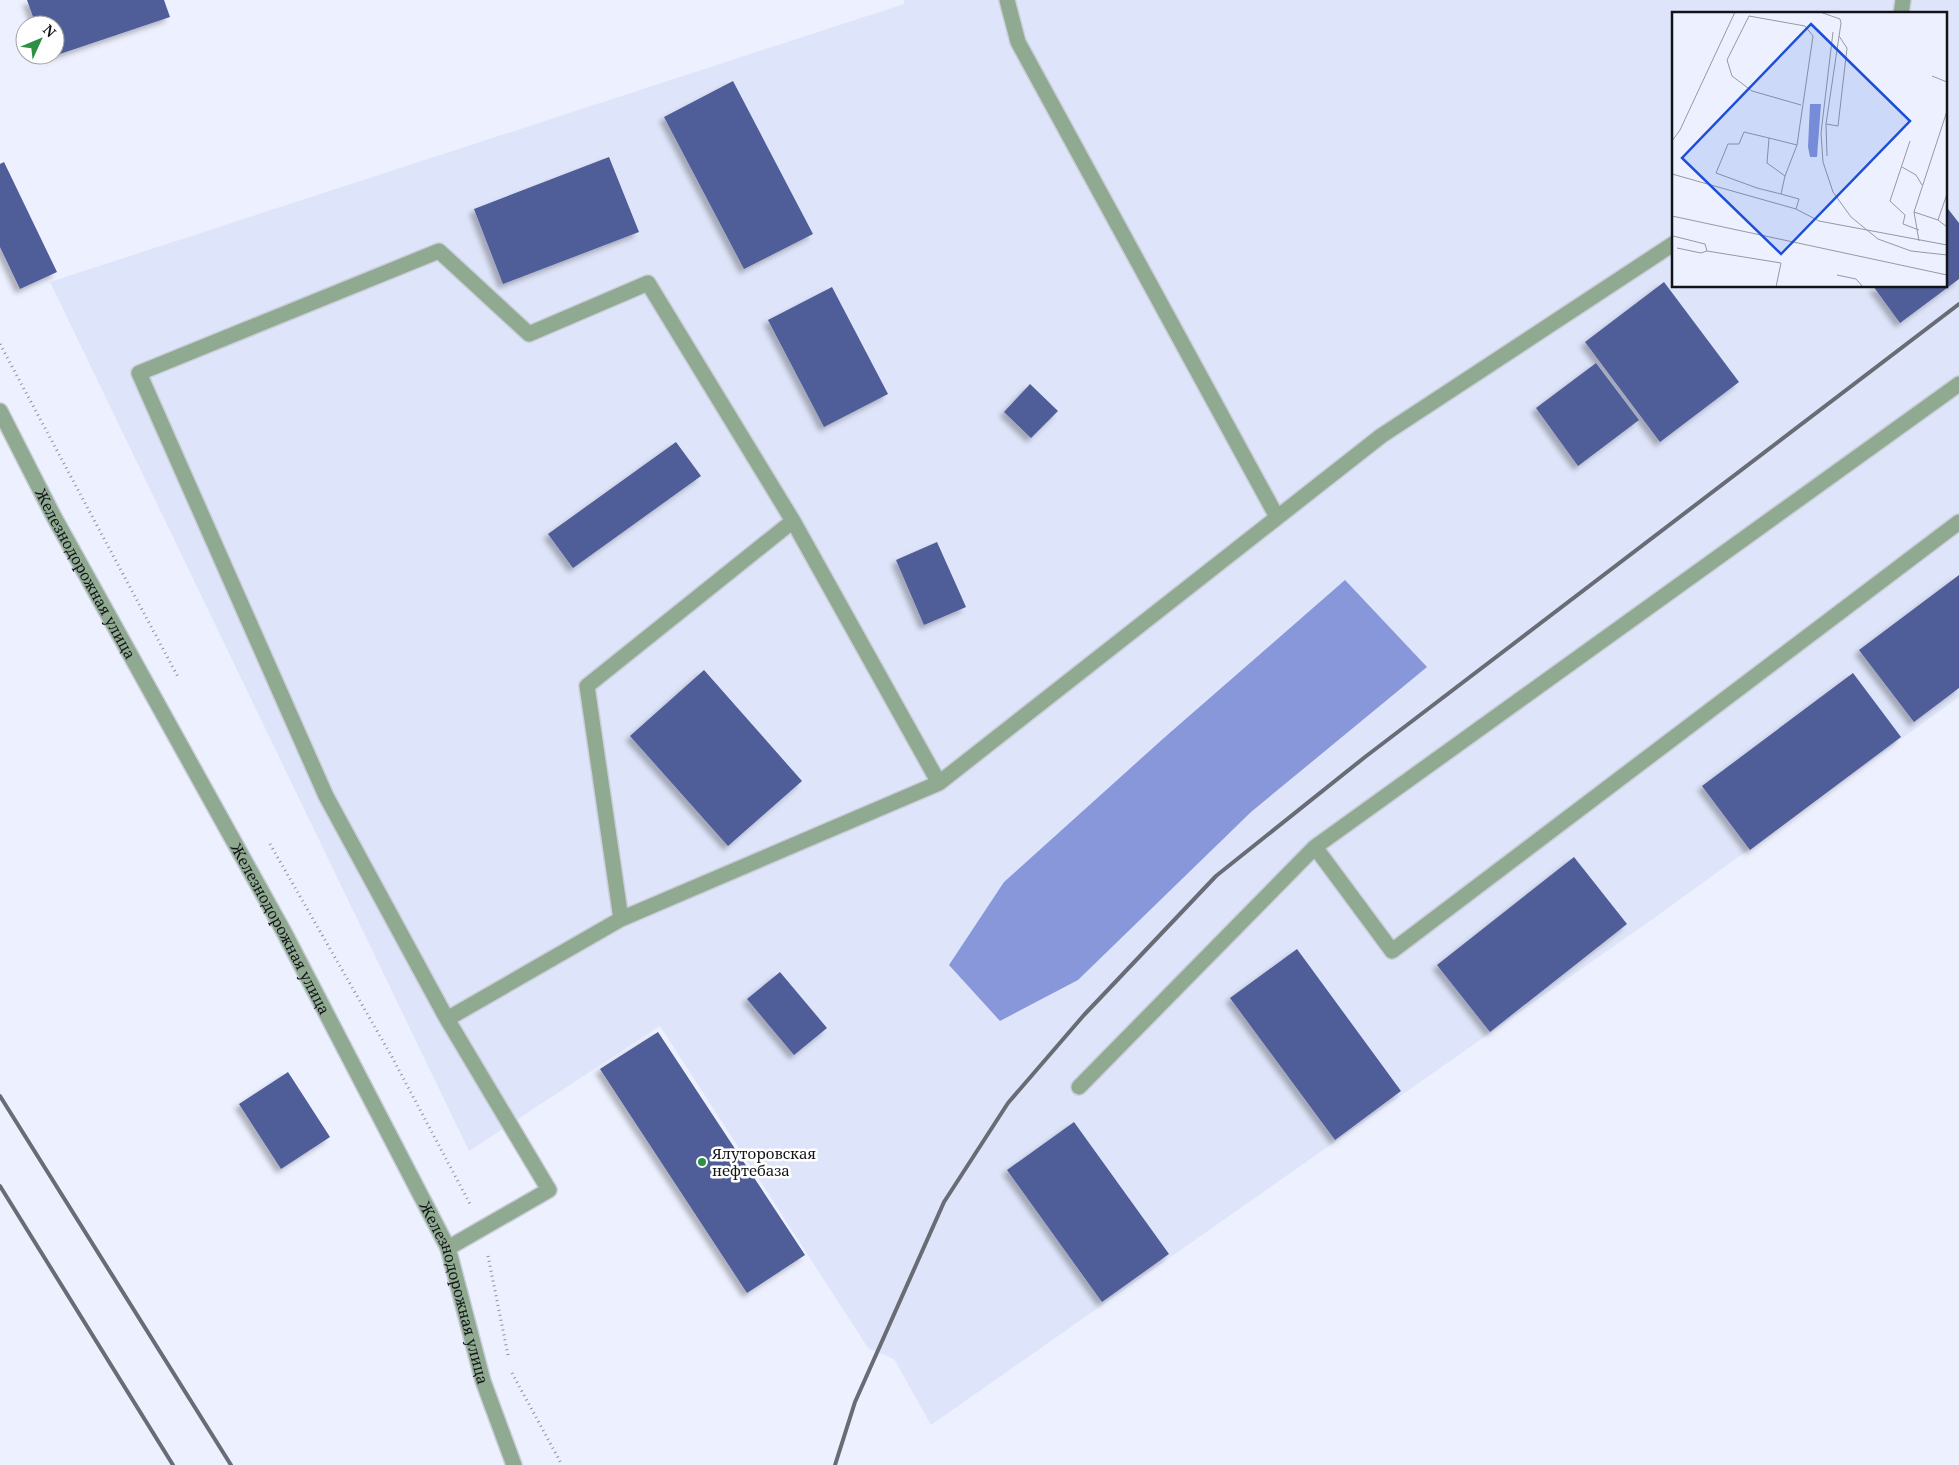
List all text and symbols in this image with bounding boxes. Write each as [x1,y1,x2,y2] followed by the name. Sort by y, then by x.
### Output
[1672,12,1946,288] inset map
[15,15,65,65] north arrow
[39,20,60,41] text: N
[31,484,141,662] street label: Железнодорожная улица
[226,839,335,1018] street label: Железнодорожная улица
[711,1143,816,1180] place label: Ялуторовская нефтебаза
[696,1156,708,1168] marker: Ялуторовская нефтебаза
[415,1197,493,1386] street label: Железнодорожная улица

